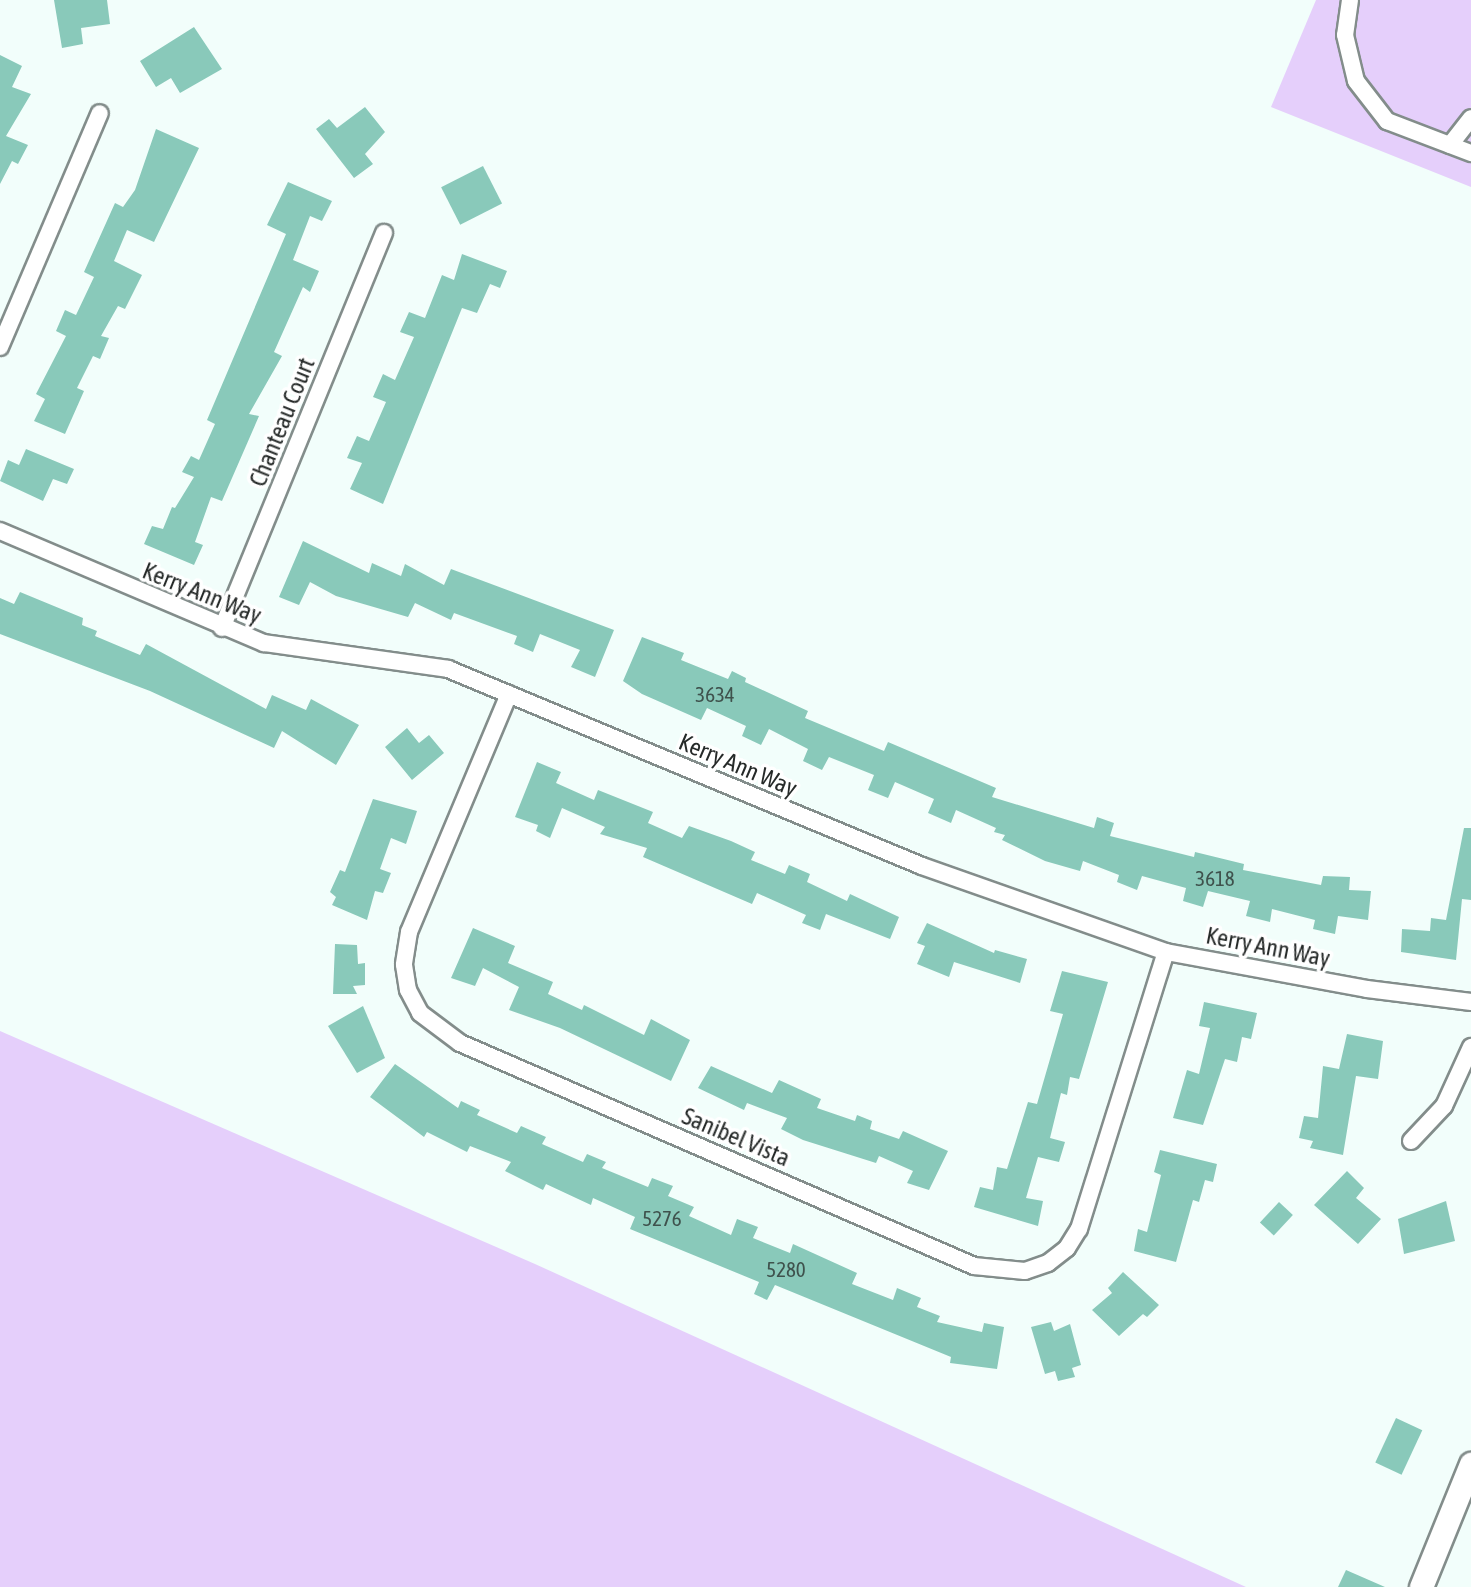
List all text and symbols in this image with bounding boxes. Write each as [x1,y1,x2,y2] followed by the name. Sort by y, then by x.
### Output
[243,353,321,491] street label: Chanteau Court
[138,556,266,630] street label: Kerry Ann Way
[695,681,735,707] house number: 3634
[675,727,801,803] street label: Kerry Ann Way
[1195,865,1235,891] house number: 3618
[1204,921,1332,973] street label: Kerry Ann Way
[678,1101,794,1173] street label: Sanibel Vista
[642,1205,682,1231] house number: 5276
[766,1256,806,1282] house number: 5280

